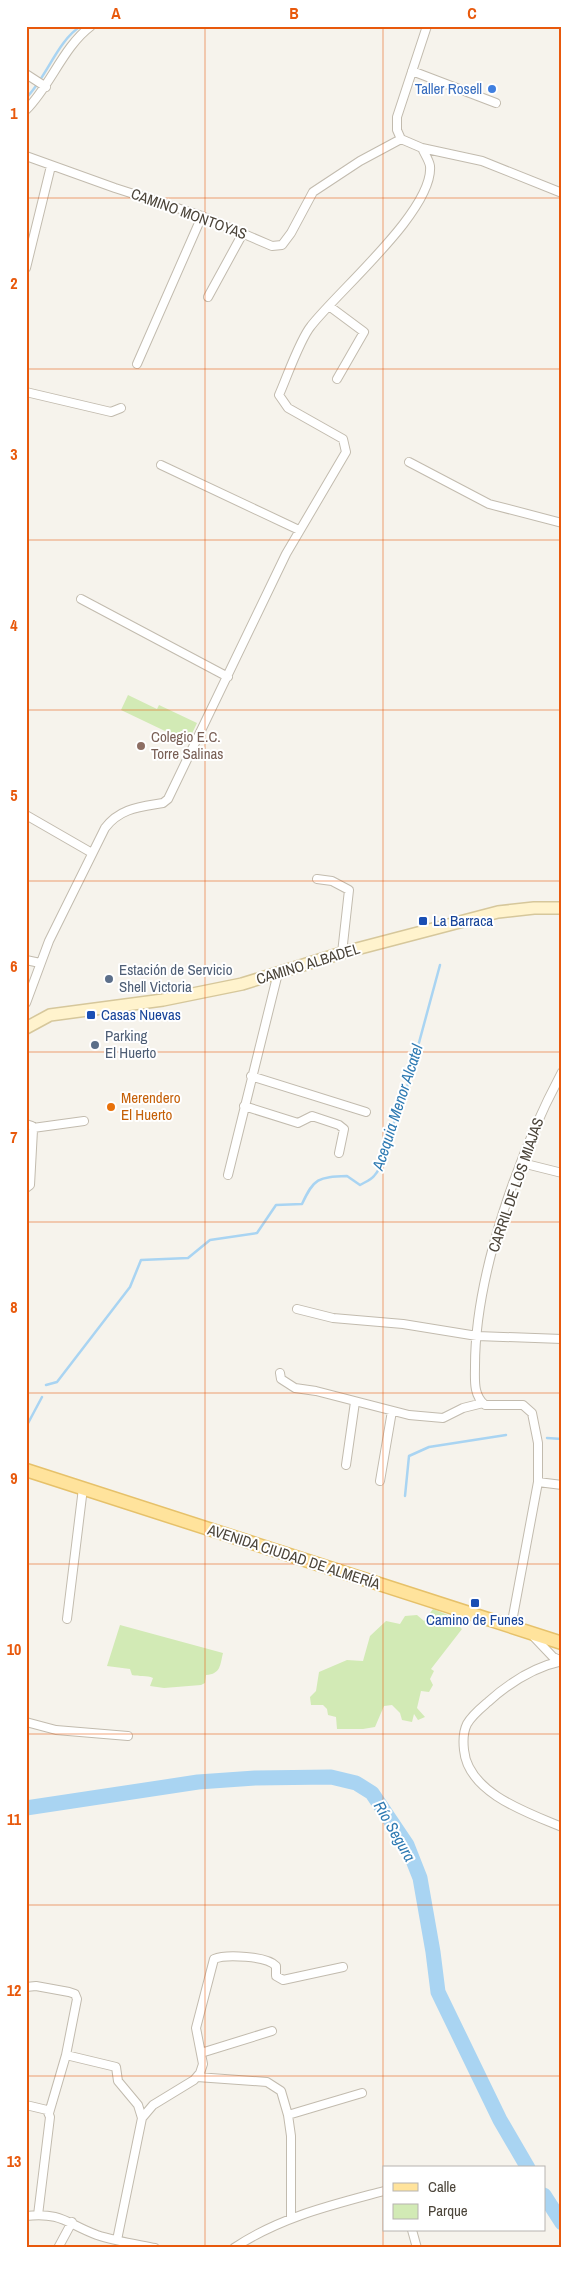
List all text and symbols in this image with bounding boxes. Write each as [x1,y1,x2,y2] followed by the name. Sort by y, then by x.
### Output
[111,2,121,24] text: A
[289,2,299,24] text: B
[467,2,477,24] text: C
[415,78,482,99] place label: Taller Rosell
[486,83,498,95] marker: Taller Rosell
[10,102,18,124] text: 1
[128,183,250,244] street label: CAMINO MONTOYAS
[10,272,18,294] text: 2
[10,443,18,465] text: 3
[10,614,18,636] text: 4
[151,726,223,764] place label: Colegio E.C. Torre Salinas
[135,740,147,752] marker: Colegio E.C. Torre Salinas
[10,784,18,806] text: 5
[433,910,493,931] place label: La Barraca
[417,915,429,927] marker: La Barraca
[253,938,362,989] street label: CAMINO ALBADEL
[10,955,18,977] text: 6
[119,959,233,997] place label: Estación de Servicio Shell Victoria
[103,973,115,985] marker: Estación de Servicio Shell Victoria
[101,1004,181,1025] place label: Casas Nuevas
[85,1009,97,1021] marker: Casas Nuevas
[105,1025,156,1063] place label: Parking El Huerto
[89,1039,101,1051] marker: Parking El Huerto
[366,1040,428,1174] water label: Acequia Menor Alcatel
[121,1087,181,1125] place label: Merendero El Huerto
[105,1101,117,1113] marker: Merendero El Huerto
[483,1115,548,1255] street label: CARRIL DE LOS MIAJAS
[10,1126,18,1148] text: 7
[10,1296,18,1318] text: 8
[10,1467,18,1489] text: 9
[204,1518,384,1595] street label: AVENIDA CIUDAD DE ALMERÍA
[469,1597,481,1609] marker: Camino de Funes
[426,1609,524,1630] place label: Camino de Funes
[7,1638,21,1660] text: 10
[369,1797,421,1865] water label: Río Segura
[7,1808,22,1830] text: 11
[7,1979,21,2001] text: 12
[7,2150,21,2172] text: 13
[383,2166,546,2232] legend
[428,2176,456,2197] text: Calle
[428,2200,468,2221] text: Parque

